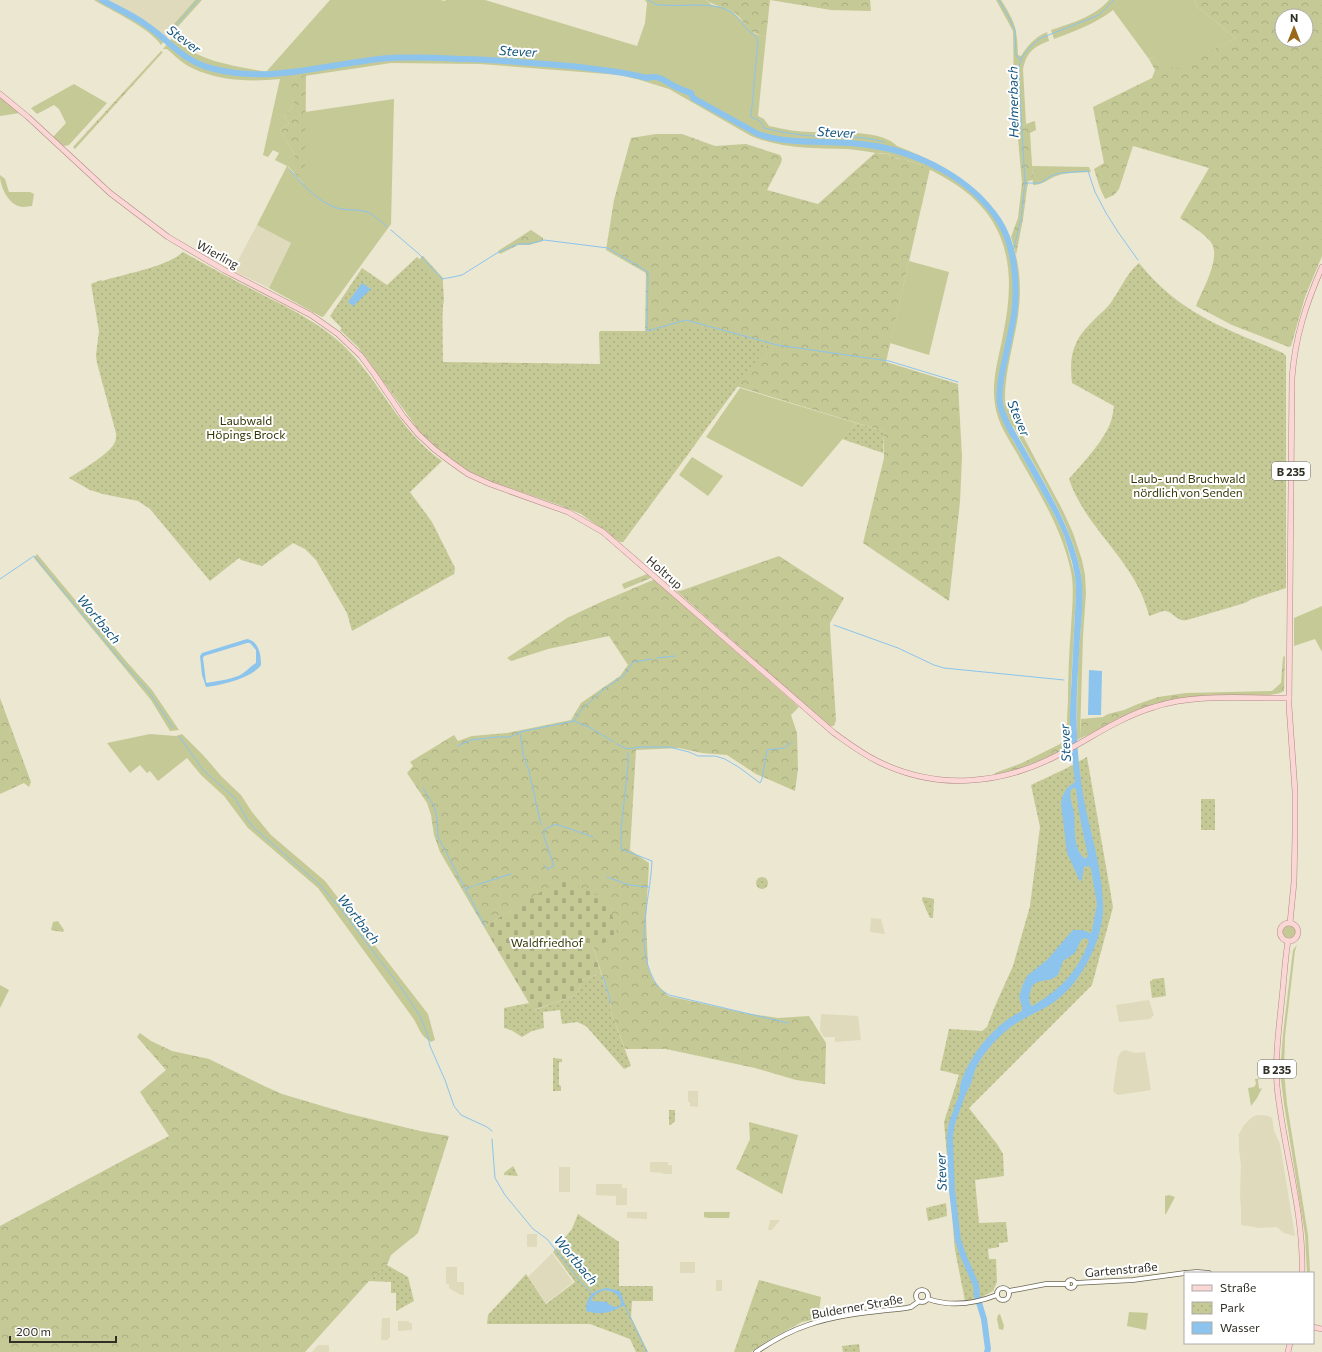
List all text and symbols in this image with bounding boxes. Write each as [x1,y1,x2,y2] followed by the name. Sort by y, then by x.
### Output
[1274,8,1314,48] north arrow
[1290,11,1298,24] text: N
[164,21,205,57] water label: Stever
[499,42,538,60] water label: Stever
[1004,66,1022,138] water label: Helmerbach
[817,123,856,141] water label: Stever
[195,237,242,272] street label: Wierling
[1004,397,1034,439] water label: Stever
[206,413,286,441] park label: Laubwald Höpings Brock
[1272,462,1310,480] road number: B 235
[1131,471,1245,499] park label: Laub- und Bruchwald nördlich von Senden
[644,553,686,591] street label: Holtrup
[74,591,124,647] water label: Wortbach
[1056,723,1074,762] water label: Stever
[334,891,384,947] water label: Wortbach
[511,935,583,949] park label: Waldfriedhof
[1258,1060,1296,1078] road number: B 235
[932,1152,950,1191] water label: Stever
[551,1232,601,1288] water label: Wortbach
[1084,1259,1158,1279] street label: Gartenstraße
[1184,1272,1314,1344] legend
[1220,1280,1256,1294] text: Straße
[810,1291,904,1321] street label: Bulderner Straße
[1220,1300,1246,1314] text: Park
[10,1318,116,1344] scale bar
[1220,1320,1260,1334] text: Wasser
[16,1324,51,1338] text: 200 m

